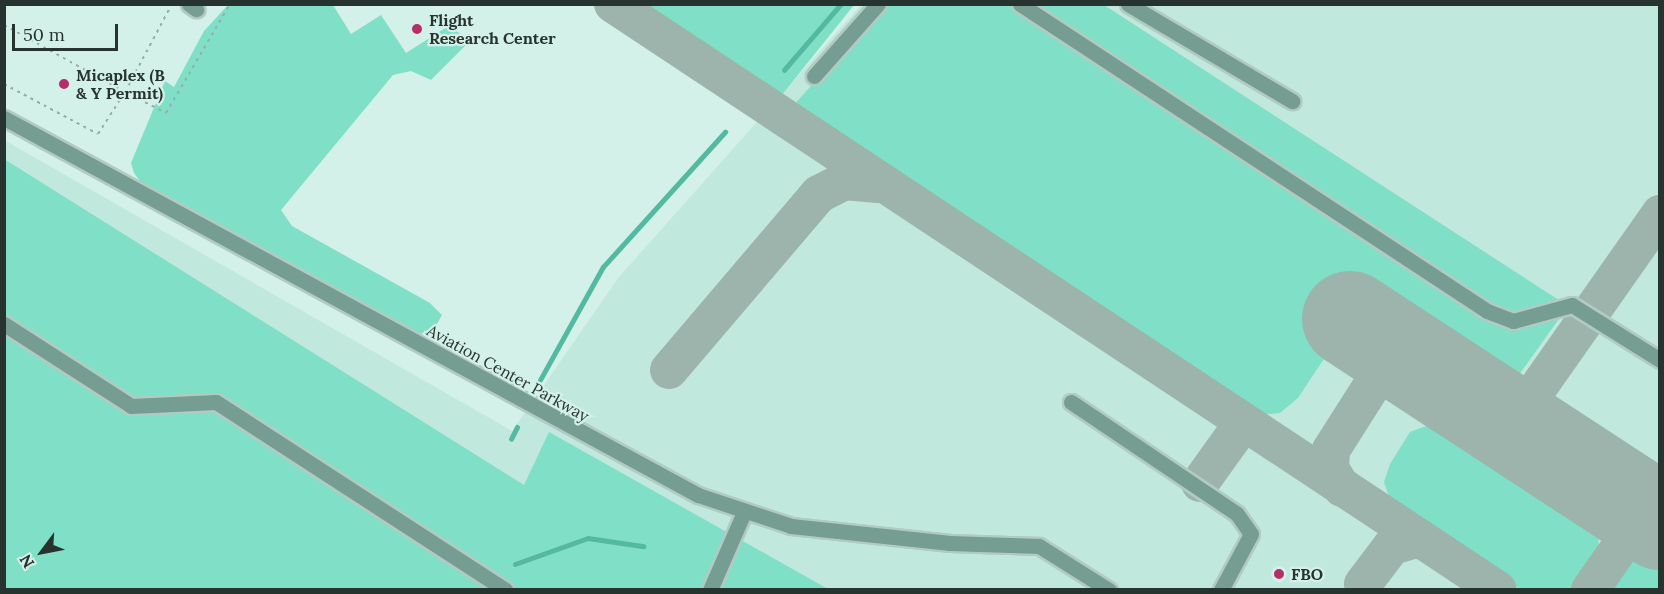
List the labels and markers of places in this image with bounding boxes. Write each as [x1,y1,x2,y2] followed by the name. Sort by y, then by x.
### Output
[429,10,556,48] place label: Flight Research Center
[410,22,424,36] marker: Flight Research Center
[76,65,165,103] place label: Micaplex (B & Y Permit)
[57,77,71,91] marker: Micaplex (B & Y Permit)
[1291,564,1323,584] place label: FBO
[1272,567,1286,581] marker: FBO

